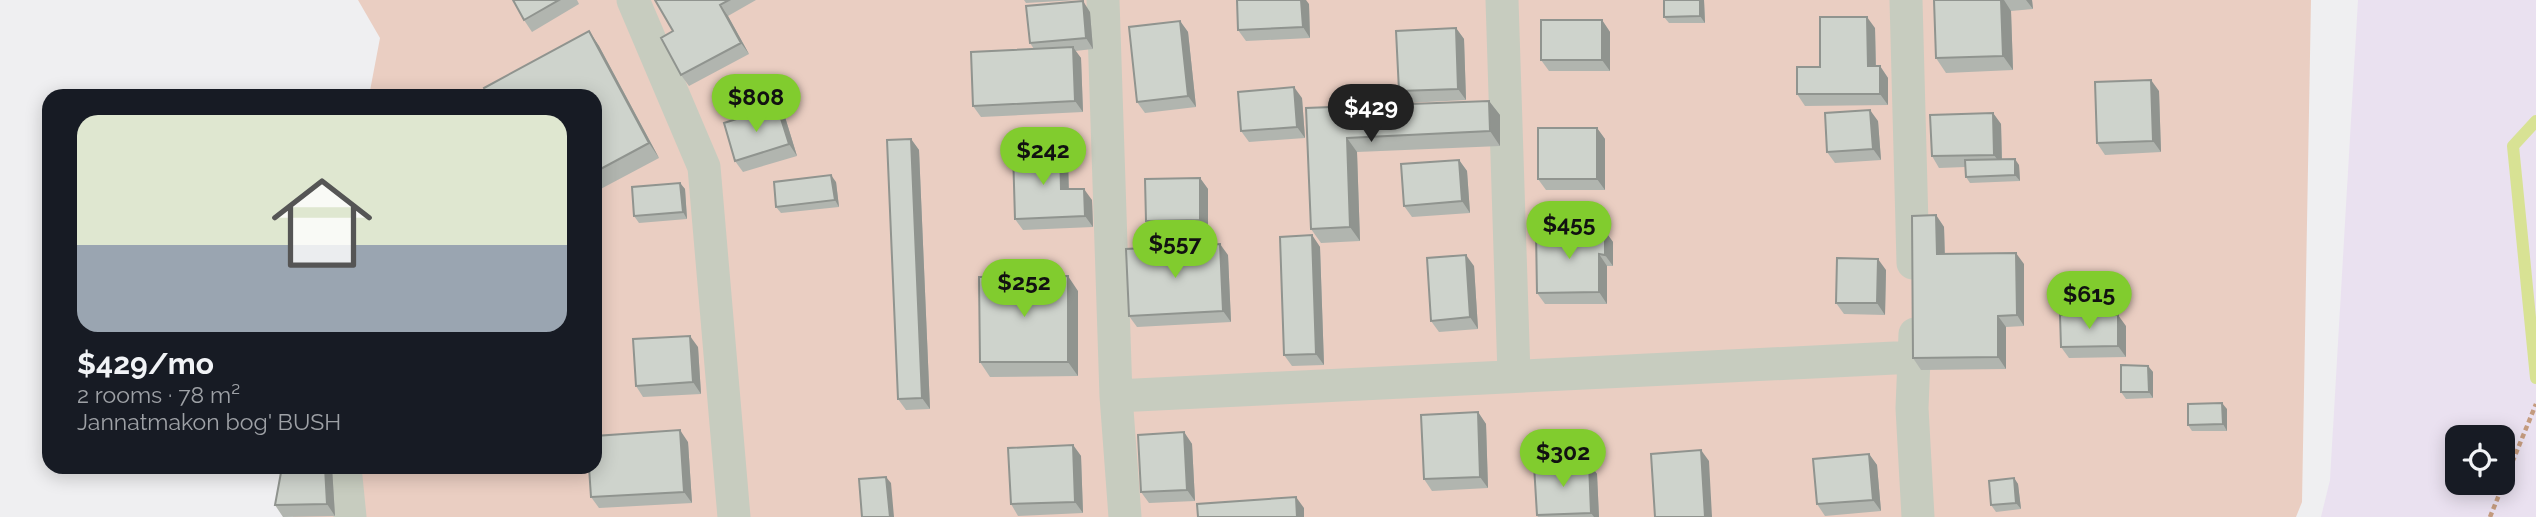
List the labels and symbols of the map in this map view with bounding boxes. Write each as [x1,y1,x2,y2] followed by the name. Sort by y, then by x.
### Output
[715,74,797,134] pin: $808
[1330,85,1412,144] pin: $429
[1002,128,1084,187] pin: $242
[1528,202,1610,261] pin: $455
[1134,220,1216,280] pin: $557
[983,260,1065,319] pin: $252
[2048,272,2130,331] pin: $615
[1522,430,1604,489] pin: $302

